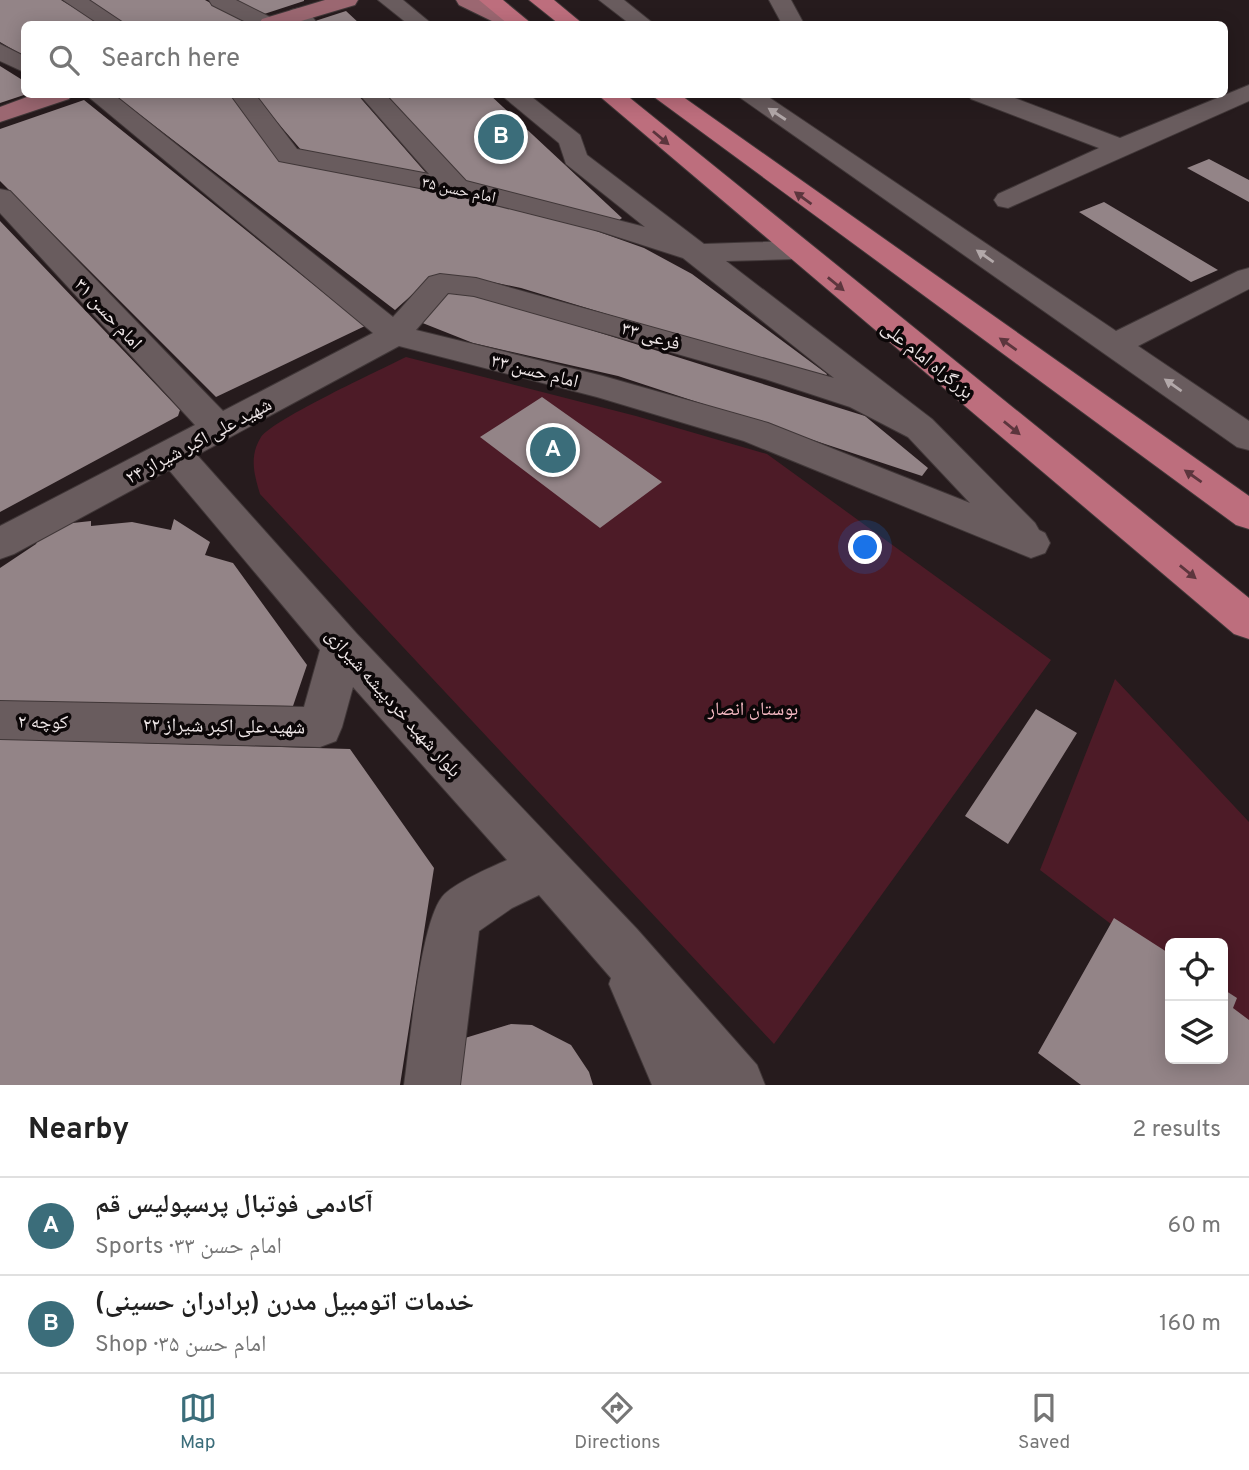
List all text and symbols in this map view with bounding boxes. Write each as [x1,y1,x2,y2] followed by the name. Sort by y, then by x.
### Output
[21,21,1228,98] search box
[45,41,83,79] icon: search
[101,43,240,76] text: Search here
[768,107,786,121] one-way arrow
[478,111,524,163] pin: B
[653,130,670,145] one-way arrow
[420,173,497,209] street label: امام حسن ۳۵
[794,191,812,205] one-way arrow
[976,249,994,263] one-way arrow
[68,274,147,355] street label: امام حسن ۳۱
[827,276,844,291] one-way arrow
[876,316,978,405] street label: بزرگراه امام علی
[618,317,683,357] street label: فرعی ۳۳
[999,337,1017,351] one-way arrow
[488,350,581,394] street label: امام حسن ۳۳
[1164,378,1182,392] one-way arrow
[122,393,276,490] street label: شهید علی اکبر شیراز ۲۴
[1003,420,1020,435] one-way arrow
[530,424,576,476] pin: A
[1184,469,1202,483] one-way arrow
[848,530,882,564] your location
[1179,564,1196,579] one-way arrow
[319,624,466,783] street label: بلوار شهید خردپیشه شیرازی
[707,698,798,722] park label: بوستان انصار
[18,711,69,735] street label: کوچه ۲
[143,714,305,740] street label: شهید علی اکبر شیراز ۲۲
[1165,938,1228,1064] map controls
[1165,938,1228,1001] button: locate
[1165,1001,1228,1064] button: layers
[28,1112,129,1149] text: Nearby
[1132,1116,1221,1145] text: 2 results
[95,1189,373,1222] text: آکادمی فوتبال پرسپولیس قم
[43,1212,59,1241] text: A
[1168,1212,1221,1241] text: 60 m
[95,1233,282,1262] text: Sports · امام حسن ۳۳
[95,1287,474,1320] text: خدمات اتومبیل مدرن (برادران حسینی)
[43,1310,59,1339] text: B
[1159,1310,1221,1339] text: 160 m
[95,1331,266,1360] text: Shop · امام حسن ۳۵
[179,1389,217,1455] tab: Map
[574,1389,661,1455] tab: Directions
[1018,1389,1070,1455] tab: Saved

